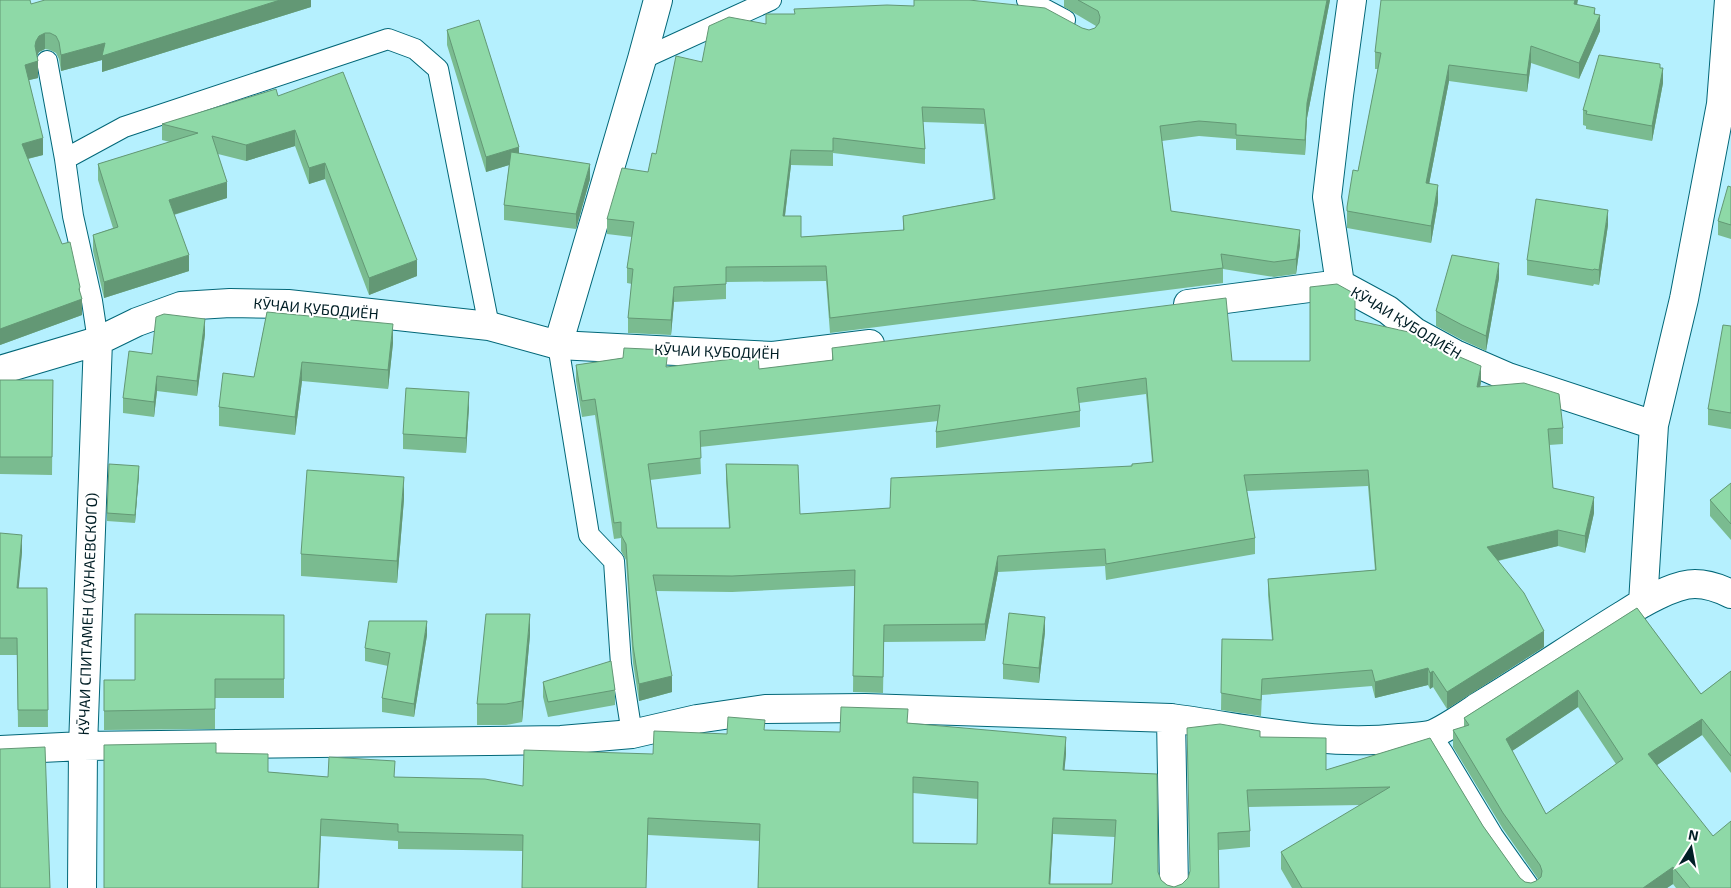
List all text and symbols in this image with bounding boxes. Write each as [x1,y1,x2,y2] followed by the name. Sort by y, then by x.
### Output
[1348,282,1465,362] street label: КӮЧАИ ҚУБОДИЁН
[253,294,379,322] street label: КӮЧАИ ҚУБОДИЁН
[654,340,780,362] street label: КӮЧАИ ҚУБОДИЁН
[74,492,100,736] street label: КӮЧАИ СПИТАМЕН (ДУНАЕВСКОГО)
[1666,823,1716,873] north arrow
[1687,825,1700,844] text: N

